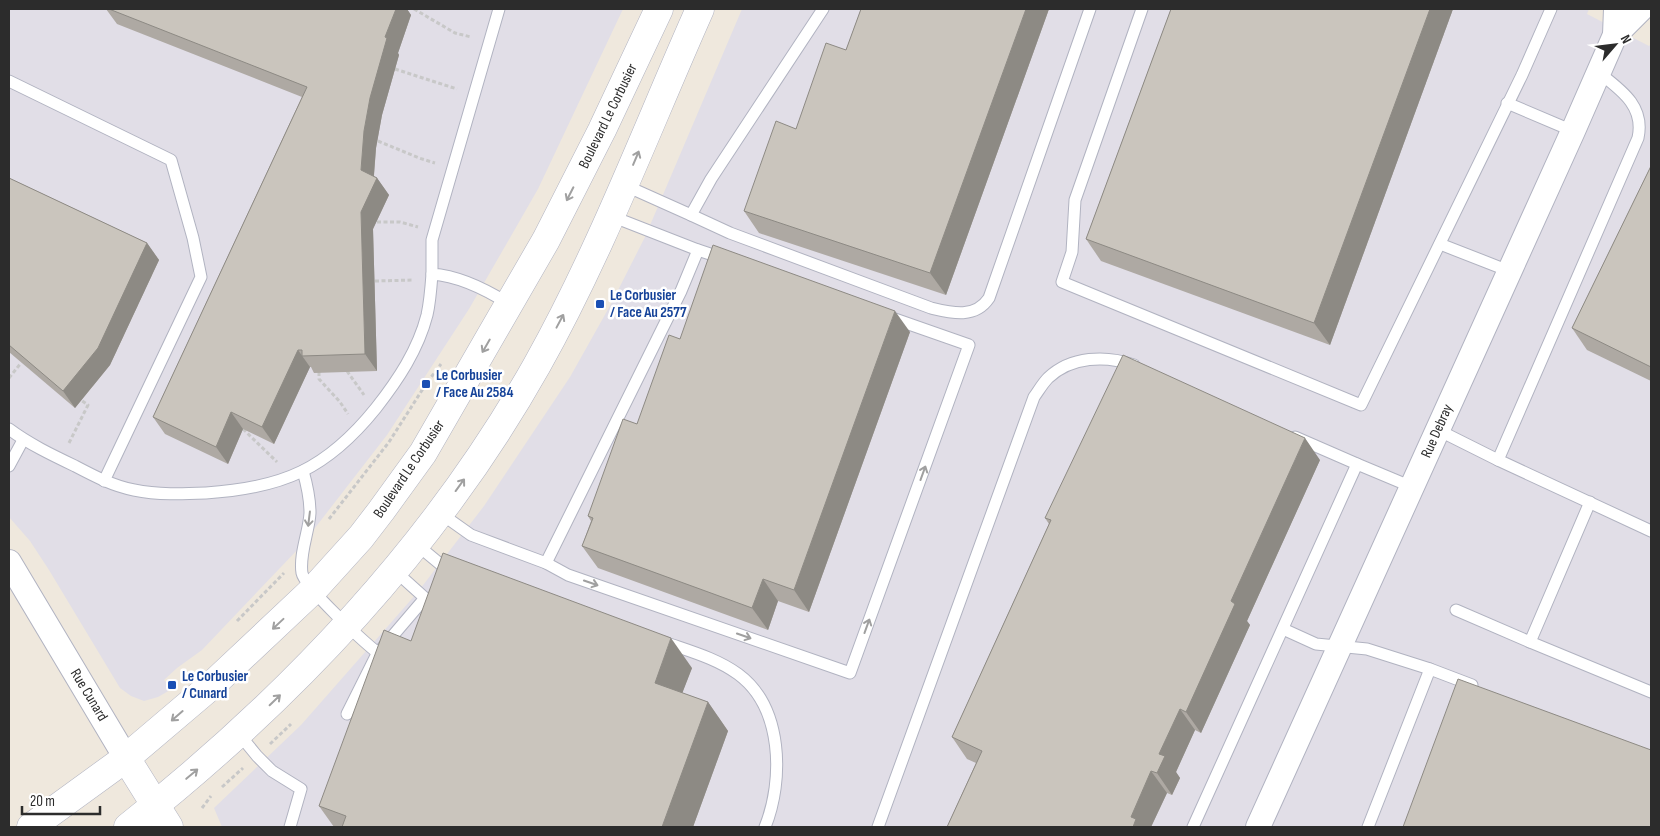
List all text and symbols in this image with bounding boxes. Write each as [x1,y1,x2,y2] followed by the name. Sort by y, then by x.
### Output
[1590,20,1640,70] north arrow
[1617,32,1635,46] text: N
[574,60,642,172] street label: Boulevard Le Corbusier
[631,151,641,166] one-way arrow
[565,187,575,202] one-way arrow
[610,286,687,322] place label: Le Corbusier / Face Au 2577
[594,298,606,310] marker: Le Corbusier / Face Au 2577
[555,314,565,329] one-way arrow
[480,339,490,353] one-way arrow
[436,366,514,402] place label: Le Corbusier / Face Au 2584
[420,378,432,390] marker: Le Corbusier / Face Au 2584
[1417,401,1457,461] street label: Rue Debray
[369,416,449,522] street label: Boulevard Le Corbusier
[919,466,928,481] one-way arrow
[455,478,465,492] one-way arrow
[304,511,314,527] one-way arrow
[582,578,598,588] one-way arrow
[272,618,285,630] one-way arrow
[863,618,873,634] one-way arrow
[736,632,751,641] one-way arrow
[66,665,112,725] street label: Rue Cunard
[182,667,249,703] place label: Le Corbusier / Cunard
[166,679,178,691] marker: Le Corbusier / Cunard
[268,694,281,706] one-way arrow
[170,710,183,722] one-way arrow
[186,769,199,780] one-way arrow
[22,784,100,816] scale bar
[30,792,55,811] text: 20 m

